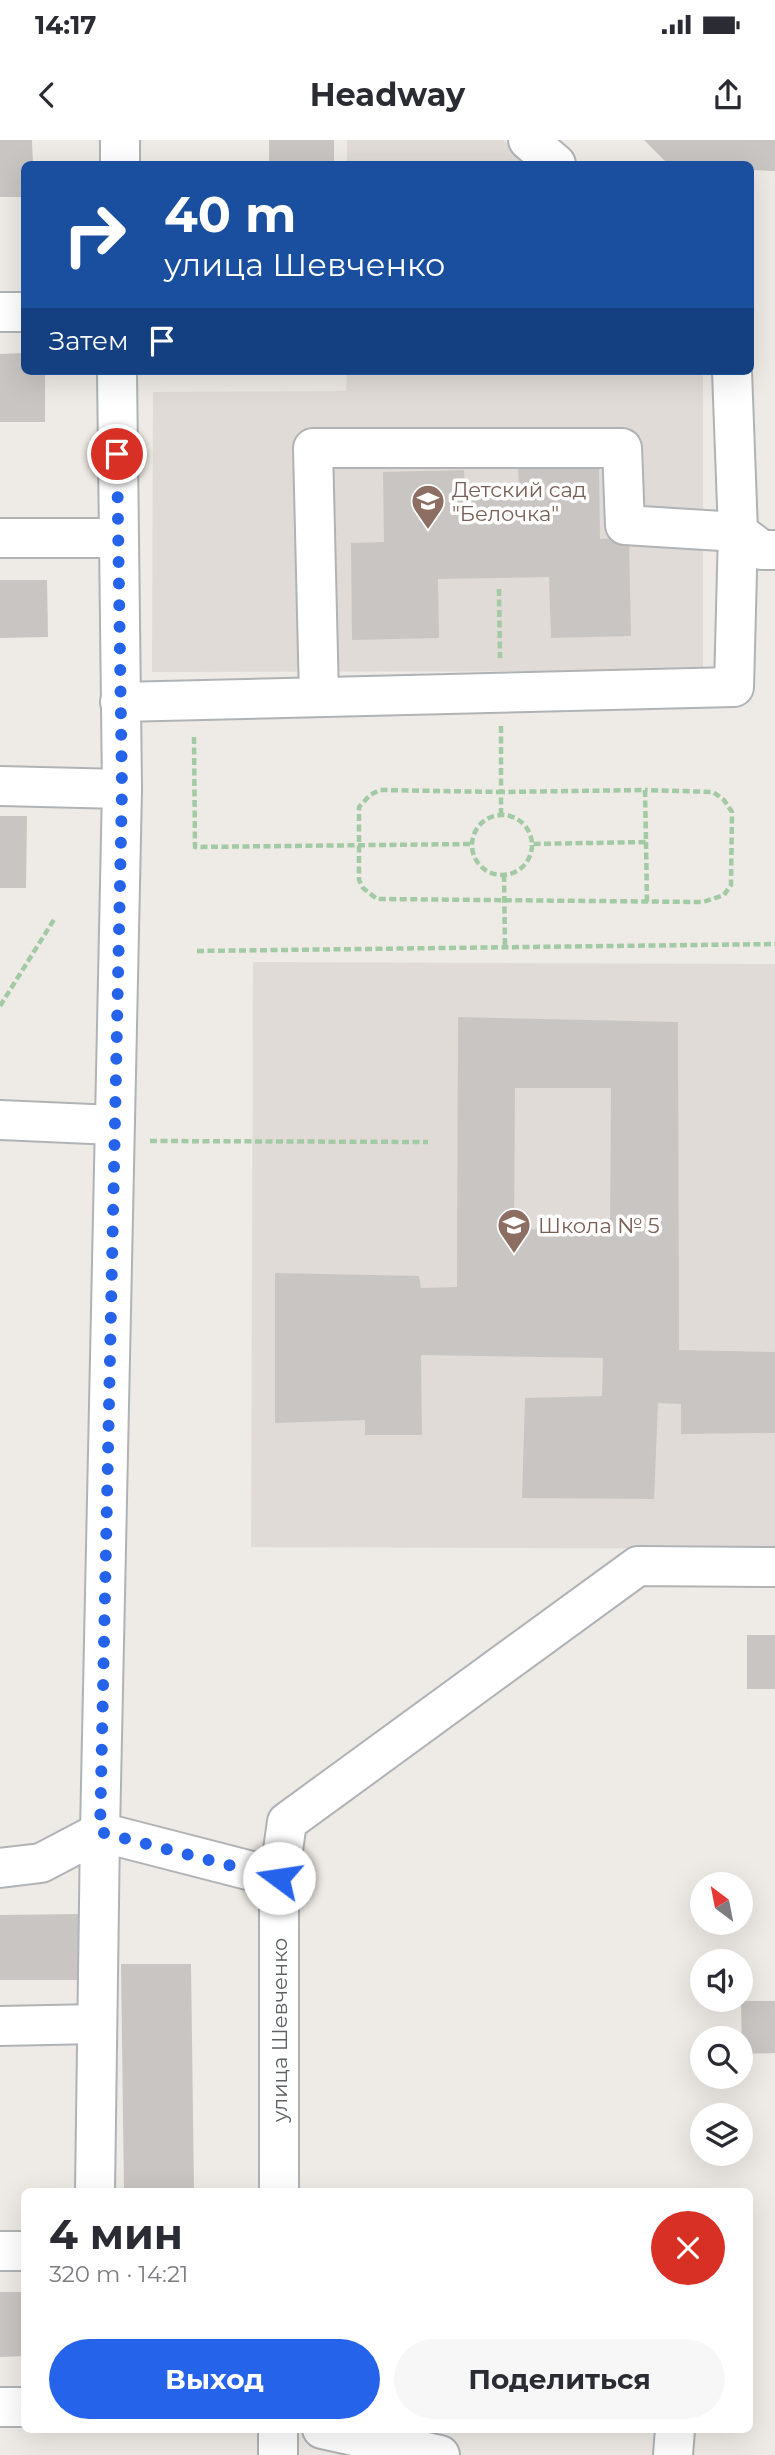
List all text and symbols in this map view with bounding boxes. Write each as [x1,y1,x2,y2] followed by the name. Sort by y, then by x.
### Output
[35,9,96,41] text: 14:17
[310,75,465,114] text: Headway
[28,76,66,114] icon: back
[709,76,747,114] icon: share
[164,185,296,244] text: 40 m
[49,189,140,280] icon: right
[164,245,445,284] text: улица Шевченко
[143,322,181,360] icon: arrive
[49,325,129,357] text: Затем
[87,424,147,484] pin
[98,435,136,473] icon: arrive
[452,477,586,526] place label: Детский сад "Белочка"
[409,482,447,531] school or university icon: Детский сад "Белочка"
[495,1206,533,1255] school or university icon: Школа № 5
[538,1213,660,1238] place label: Школа № 5
[242,1841,316,1915] position arrow
[690,1872,752,1936] north arrow
[690,1872,753,2166] map controls
[267,1938,292,2123] street label: улица Шевченко
[690,1949,753,2012] button: sound
[690,2026,753,2089] button: search
[690,2103,753,2166] button: layers
[49,2208,183,2260] text: 4 мин
[651,2211,725,2285] button: close
[49,2260,188,2288] text: 320 m · 14:21
[49,2339,380,2419] button: Выход
[394,2339,725,2419] button: Поделиться

